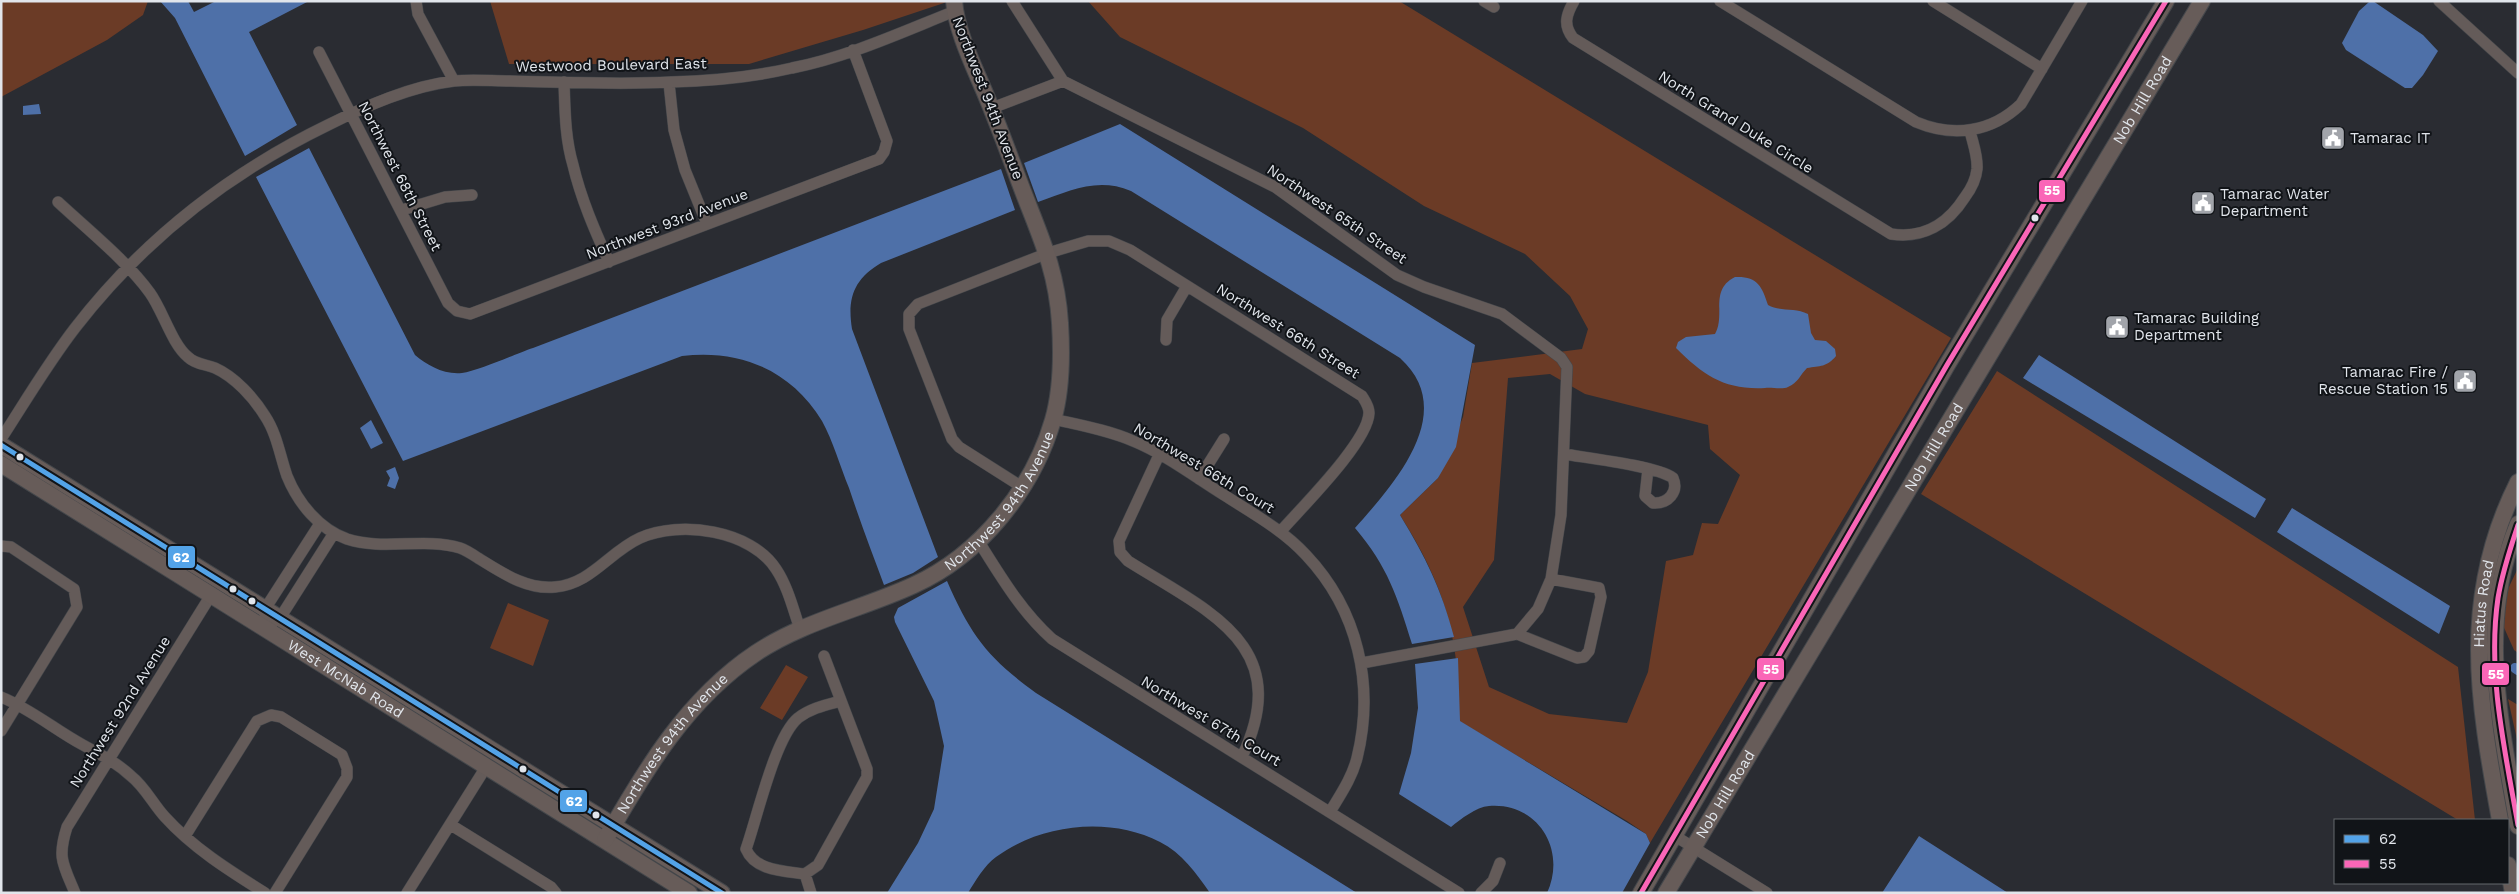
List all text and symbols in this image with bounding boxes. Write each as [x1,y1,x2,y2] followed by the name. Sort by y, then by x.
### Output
[949,14,1027,182] street label: Northwest 94th Avenue
[2109,53,2176,148] street label: Nob Hill Road
[515,54,708,76] street label: Westwood Boulevard East
[1655,67,1817,177] street label: North Grand Duke Circle
[354,98,446,254] street label: Northwest 68th Street
[2320,125,2346,151] public building icon: Tamarac IT
[2350,129,2430,147] place label: Tamarac IT
[1264,160,1411,268] street label: Northwest 65th Street
[2038,179,2066,203] line badge: 55
[2044,182,2060,198] text: 55
[584,185,750,263] street label: Northwest 93rd Avenue
[2220,185,2329,220] place label: Tamarac Water Department
[2190,190,2216,216] public building icon: Tamarac Water Department
[2030,213,2040,223] unlabelled marker
[1213,280,1363,383] street label: Northwest 66th Street
[2134,309,2259,344] place label: Tamarac Building Department
[2104,314,2130,340] public building icon: Tamarac Building Department
[2318,363,2448,398] place label: Tamarac Fire / Rescue Station 15
[2452,368,2478,394] public building icon: Tamarac Fire / Rescue Station 15
[1900,400,1967,495] street label: Nob Hill Road
[1130,419,1278,517] street label: Northwest 66th Court
[941,429,1058,575] street label: Northwest 94th Avenue
[15,452,25,462] unlabelled marker
[167,545,196,569] line badge: 62
[173,549,189,565] text: 62
[2470,558,2498,648] street label: Hiatus Road
[228,584,238,594] unlabelled marker
[247,596,257,606] unlabelled marker
[66,633,174,791] street label: Northwest 92nd Avenue
[284,636,407,722] street label: West McNab Road
[1756,657,1785,681] line badge: 55
[1763,661,1779,677] text: 55
[2481,662,2510,686] line badge: 55
[2488,666,2504,682] text: 55
[613,669,732,817] street label: Northwest 94th Avenue
[1138,672,1285,770] street label: Northwest 67th Court
[1692,747,1759,842] street label: Nob Hill Road
[518,764,528,774] unlabelled marker
[559,789,588,813] line badge: 62
[566,793,582,809] text: 62
[591,810,601,820] unlabelled marker
[2334,819,2509,884] legend
[2379,830,2397,848] text: 62
[2379,855,2396,873] text: 55

